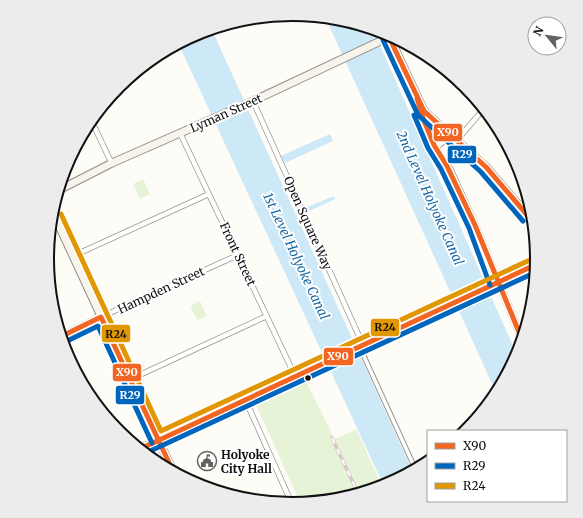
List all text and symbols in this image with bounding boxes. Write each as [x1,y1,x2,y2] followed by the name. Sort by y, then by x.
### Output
[527,16,567,56] north arrow
[530,24,547,38] text: N
[188,90,265,136] street label: Lyman Street
[433,123,463,142] line badge: X90
[437,125,459,139] text: X90
[392,127,467,268] water label: 2nd Level Holyoke Canal
[447,145,477,164] line badge: R29
[451,147,473,161] text: R29
[281,174,335,272] street label: Open Square Way
[259,190,333,322] water label: 1st Level Holyoke Canal
[217,220,259,289] street label: Front Street
[115,263,207,317] street label: Hampden Street
[370,318,400,337] line badge: R24
[374,320,396,334] text: R24
[101,324,131,343] line badge: R24
[105,327,127,341] text: R24
[323,347,354,366] line badge: X90
[327,349,349,363] text: X90
[112,363,142,382] line badge: X90
[116,365,138,379] text: X90
[303,373,313,383] unlabelled marker
[115,385,145,405] line badge: R29
[119,388,141,402] text: R29
[427,430,567,502] legend
[463,438,487,453] text: X90
[221,447,272,476] place label: Holyoke City Hall
[196,450,218,472] public building icon: Holyoke City Hall
[463,458,486,473] text: R29
[463,478,486,493] text: R24

